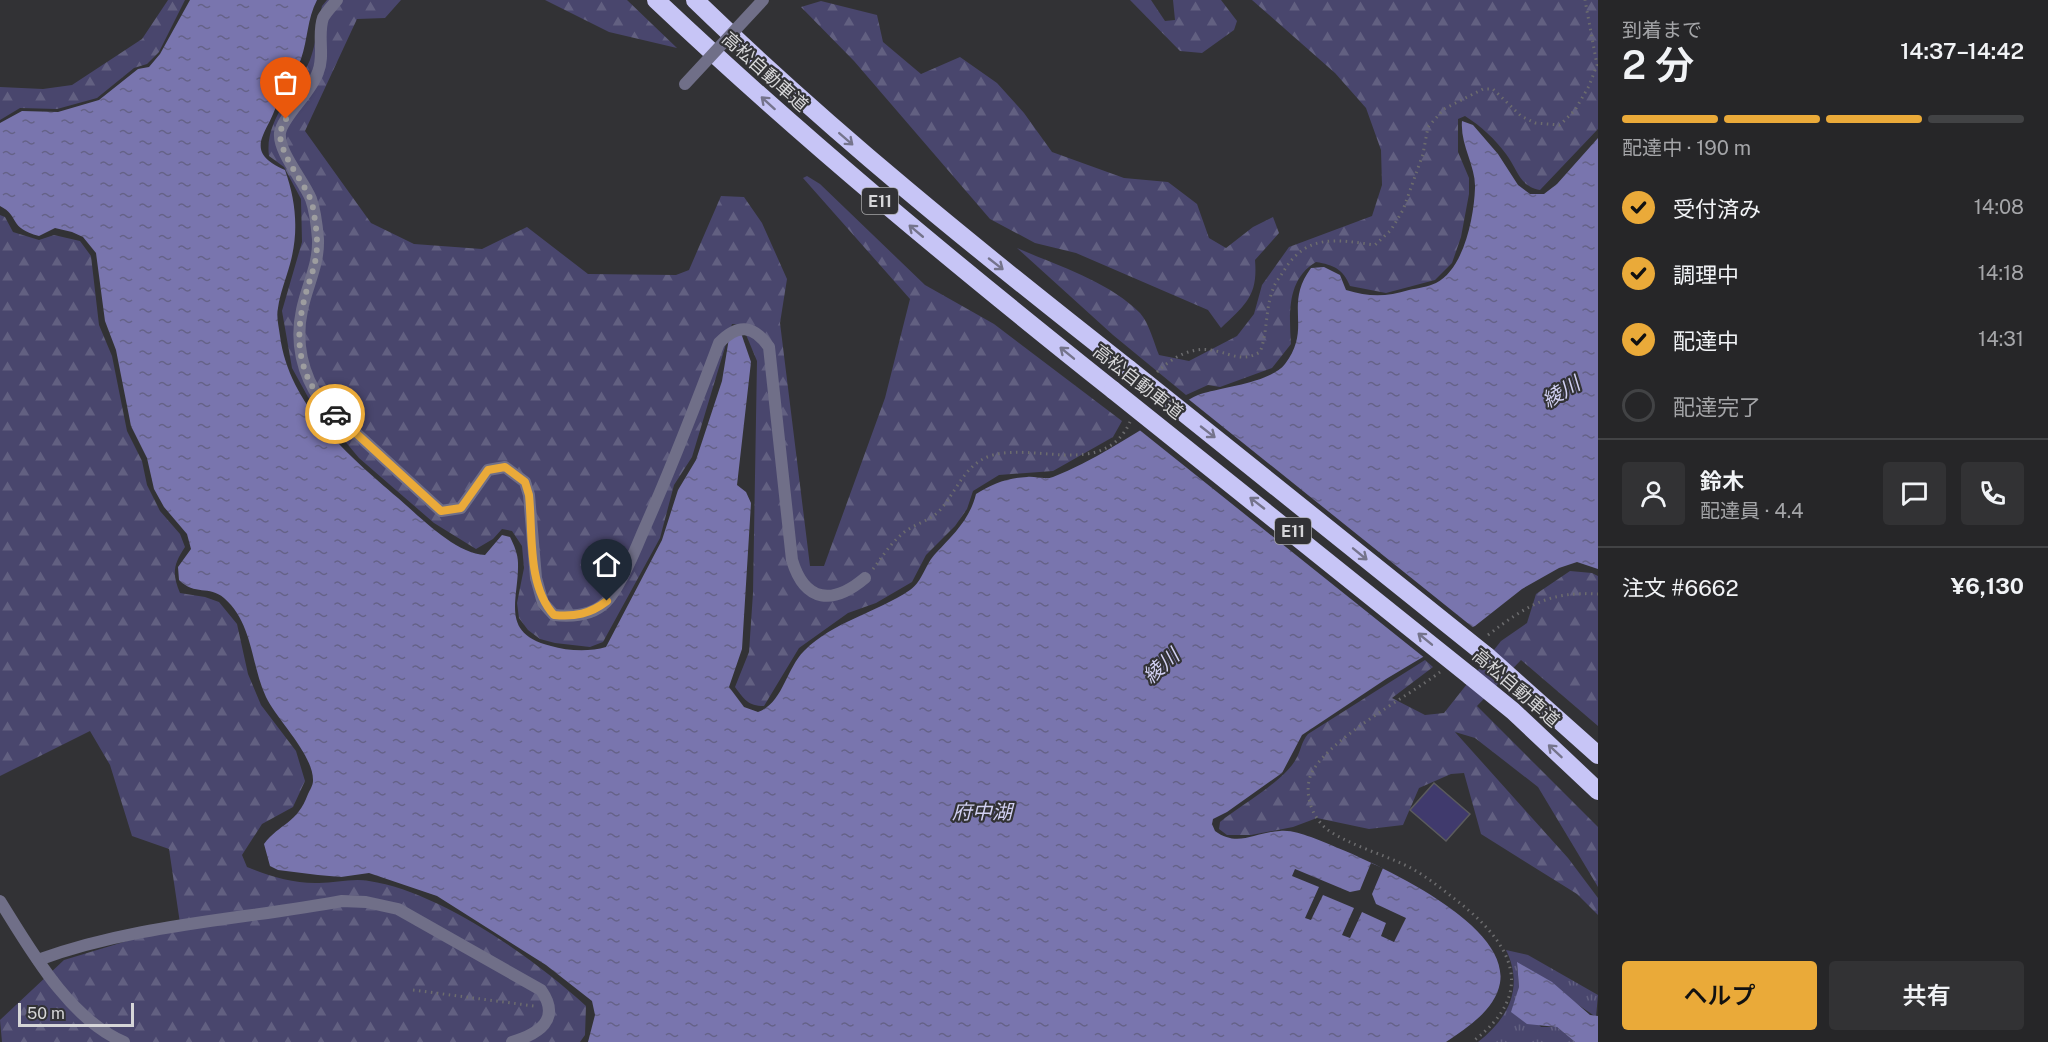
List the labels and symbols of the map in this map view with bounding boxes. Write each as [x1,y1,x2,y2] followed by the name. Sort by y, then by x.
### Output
[718,28,812,116] street label: 高松自動車道
[260,57,311,119] pin
[761,96,776,110] one-way arrow
[839,132,854,146] one-way arrow
[862,188,898,214] road number: E11
[908,224,924,237] one-way arrow
[988,258,1004,271] one-way arrow
[1089,340,1187,423] street label: 高松自動車道
[1060,347,1076,360] one-way arrow
[1538,370,1586,413] water label: 綾川
[305,384,365,444] courier
[1200,425,1216,438] one-way arrow
[1249,497,1265,510] one-way arrow
[1275,518,1311,544] road number: E11
[581,539,632,601] pin
[1352,547,1368,560] one-way arrow
[1418,632,1433,646] one-way arrow
[1138,642,1185,688] water label: 綾川
[1469,644,1564,731] street label: 高松自動車道
[1548,743,1563,758] one-way arrow
[952,800,1015,824] water label: 府中湖
[18,1000,134,1028] scale bar

